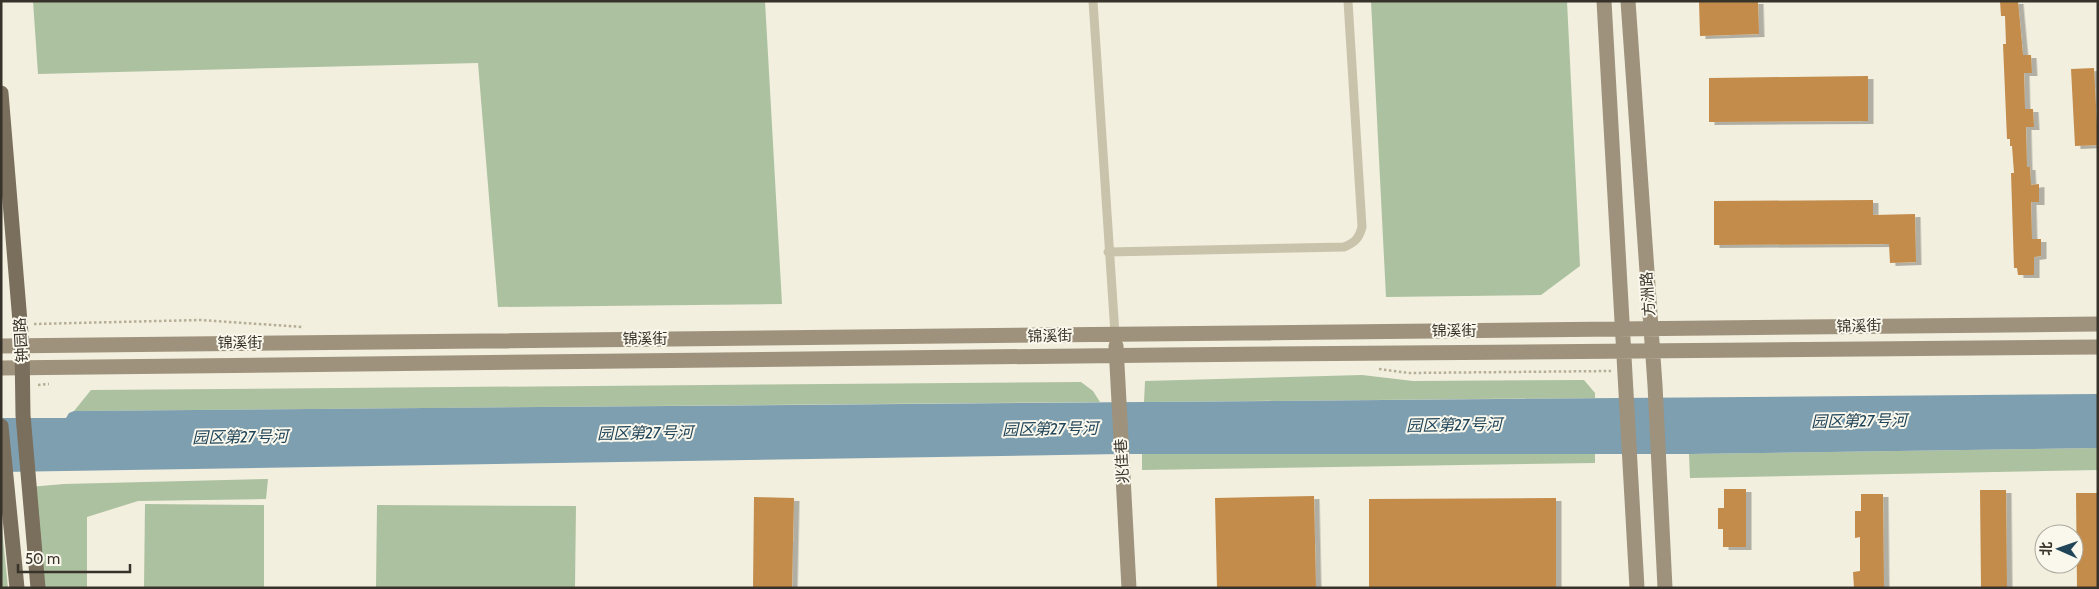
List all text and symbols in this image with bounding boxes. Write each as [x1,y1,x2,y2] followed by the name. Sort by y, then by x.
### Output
[1637,271,1659,317] street label: 方洲路
[11,317,31,363] street label: 钟园路
[1836,317,1882,335] street label: 锦溪街
[1431,322,1477,340] street label: 锦溪街
[1027,327,1073,345] street label: 锦溪街
[622,330,668,348] street label: 锦溪街
[217,334,263,352] street label: 锦溪街
[1811,411,1910,431] water label: 园区第27号河
[1406,415,1505,435] water label: 园区第27号河
[1002,419,1101,439] water label: 园区第27号河
[597,423,696,443] water label: 园区第27号河
[192,427,291,447] water label: 园区第27号河
[1112,438,1132,484] street label: 兆佳巷
[2034,524,2084,574] north arrow
[2037,541,2055,556] text: 北
[18,542,130,574] scale bar
[25,550,60,568] text: 50 m

